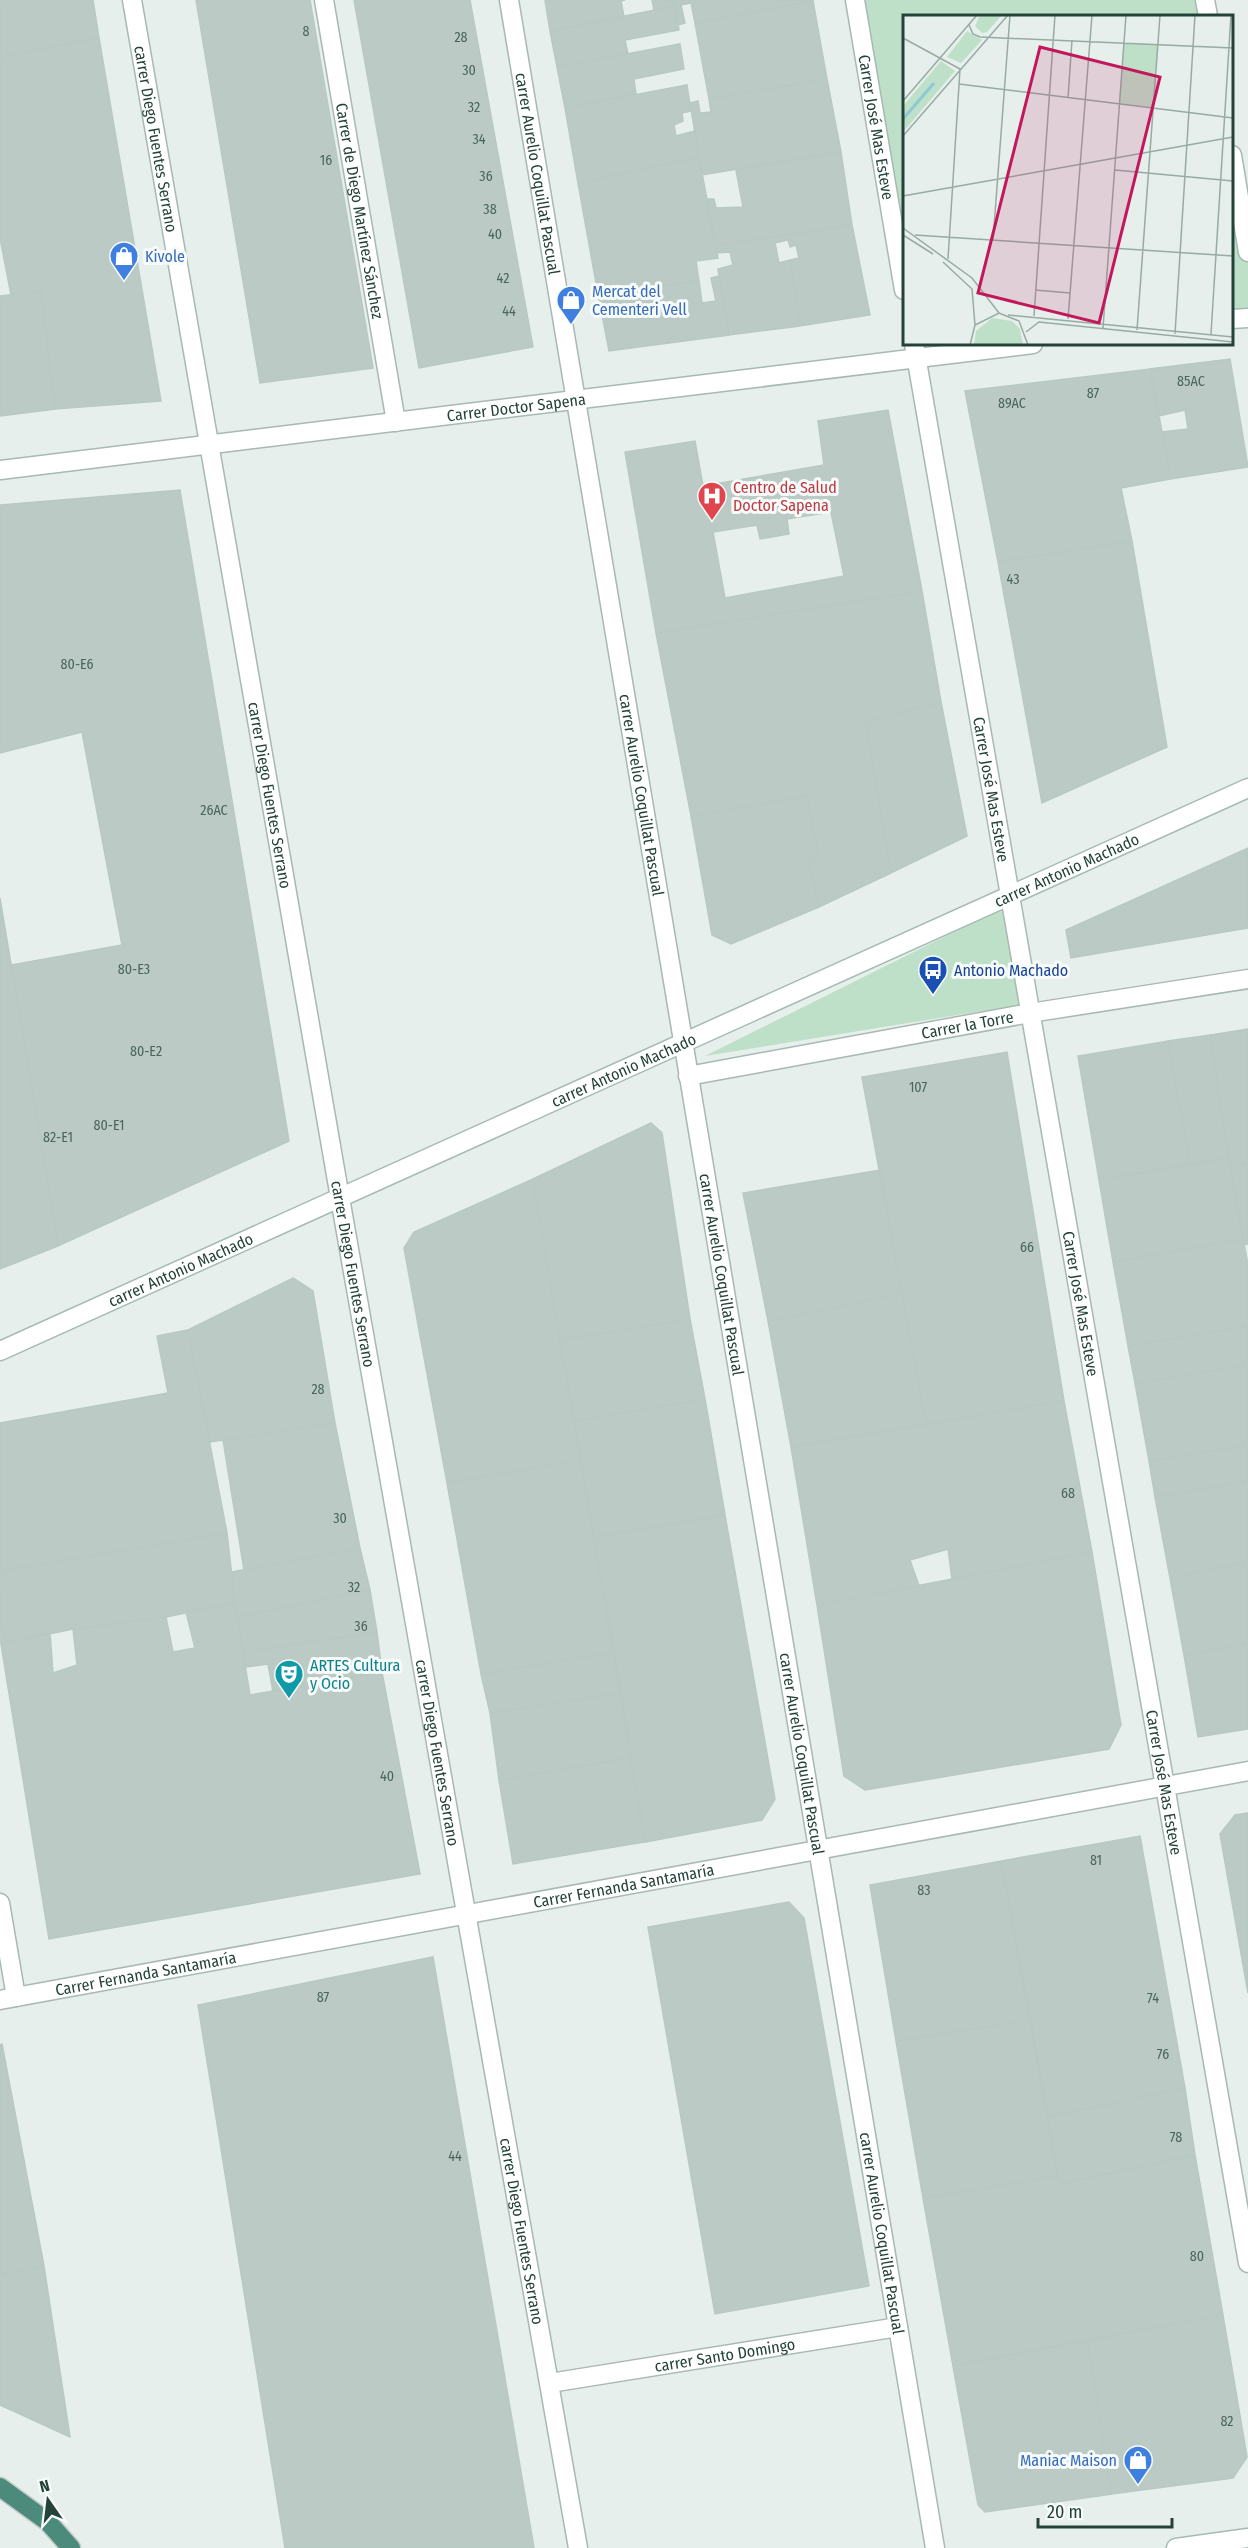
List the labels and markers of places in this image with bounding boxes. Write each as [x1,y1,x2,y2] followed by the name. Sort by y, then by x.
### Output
[108,240,140,282] shop icon: Kivole
[145,247,185,266] place label: Kivole
[592,282,687,319] place label: Mercat del Cementeri Vell
[555,284,587,326] shop icon: Mercat del Cementeri Vell
[733,478,837,515] place label: Centro de Salud Doctor Sapena
[696,480,728,522] hospital icon: Centro de Salud Doctor Sapena
[917,954,949,996] bus stop icon: Antonio Machado
[954,961,1068,980] place label: Antonio Machado
[310,1656,400,1693] place label: ARTES Cultura y Ocio
[273,1658,305,1700] theatre icon: ARTES Cultura y Ocio
[1122,2444,1154,2486] shop icon: Maniac Maison
[1020,2451,1117,2470] place label: Maniac Maison

